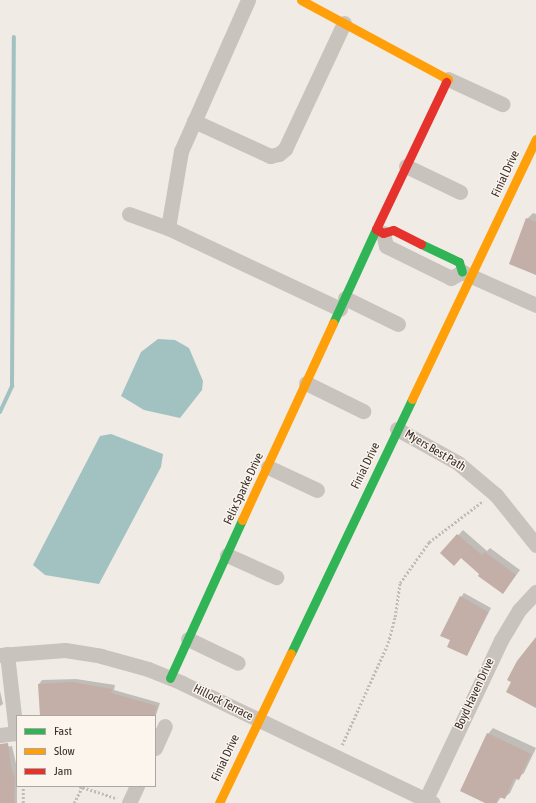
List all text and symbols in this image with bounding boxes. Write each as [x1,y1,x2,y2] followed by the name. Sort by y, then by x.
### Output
[489,148,523,200] street label: Finial Drive
[402,427,468,475] street label: Myers Best Path
[349,440,383,492] street label: Finial Drive
[221,451,267,527] street label: Felix Sparke Drive
[452,656,498,732] street label: Boyd Haven Drive
[191,682,255,724] street label: Hillock Terrace
[16,715,156,787] legend
[54,724,72,738] text: Fast
[209,732,243,784] street label: Finial Drive
[54,744,75,758] text: Slow
[54,764,72,778] text: Jam

